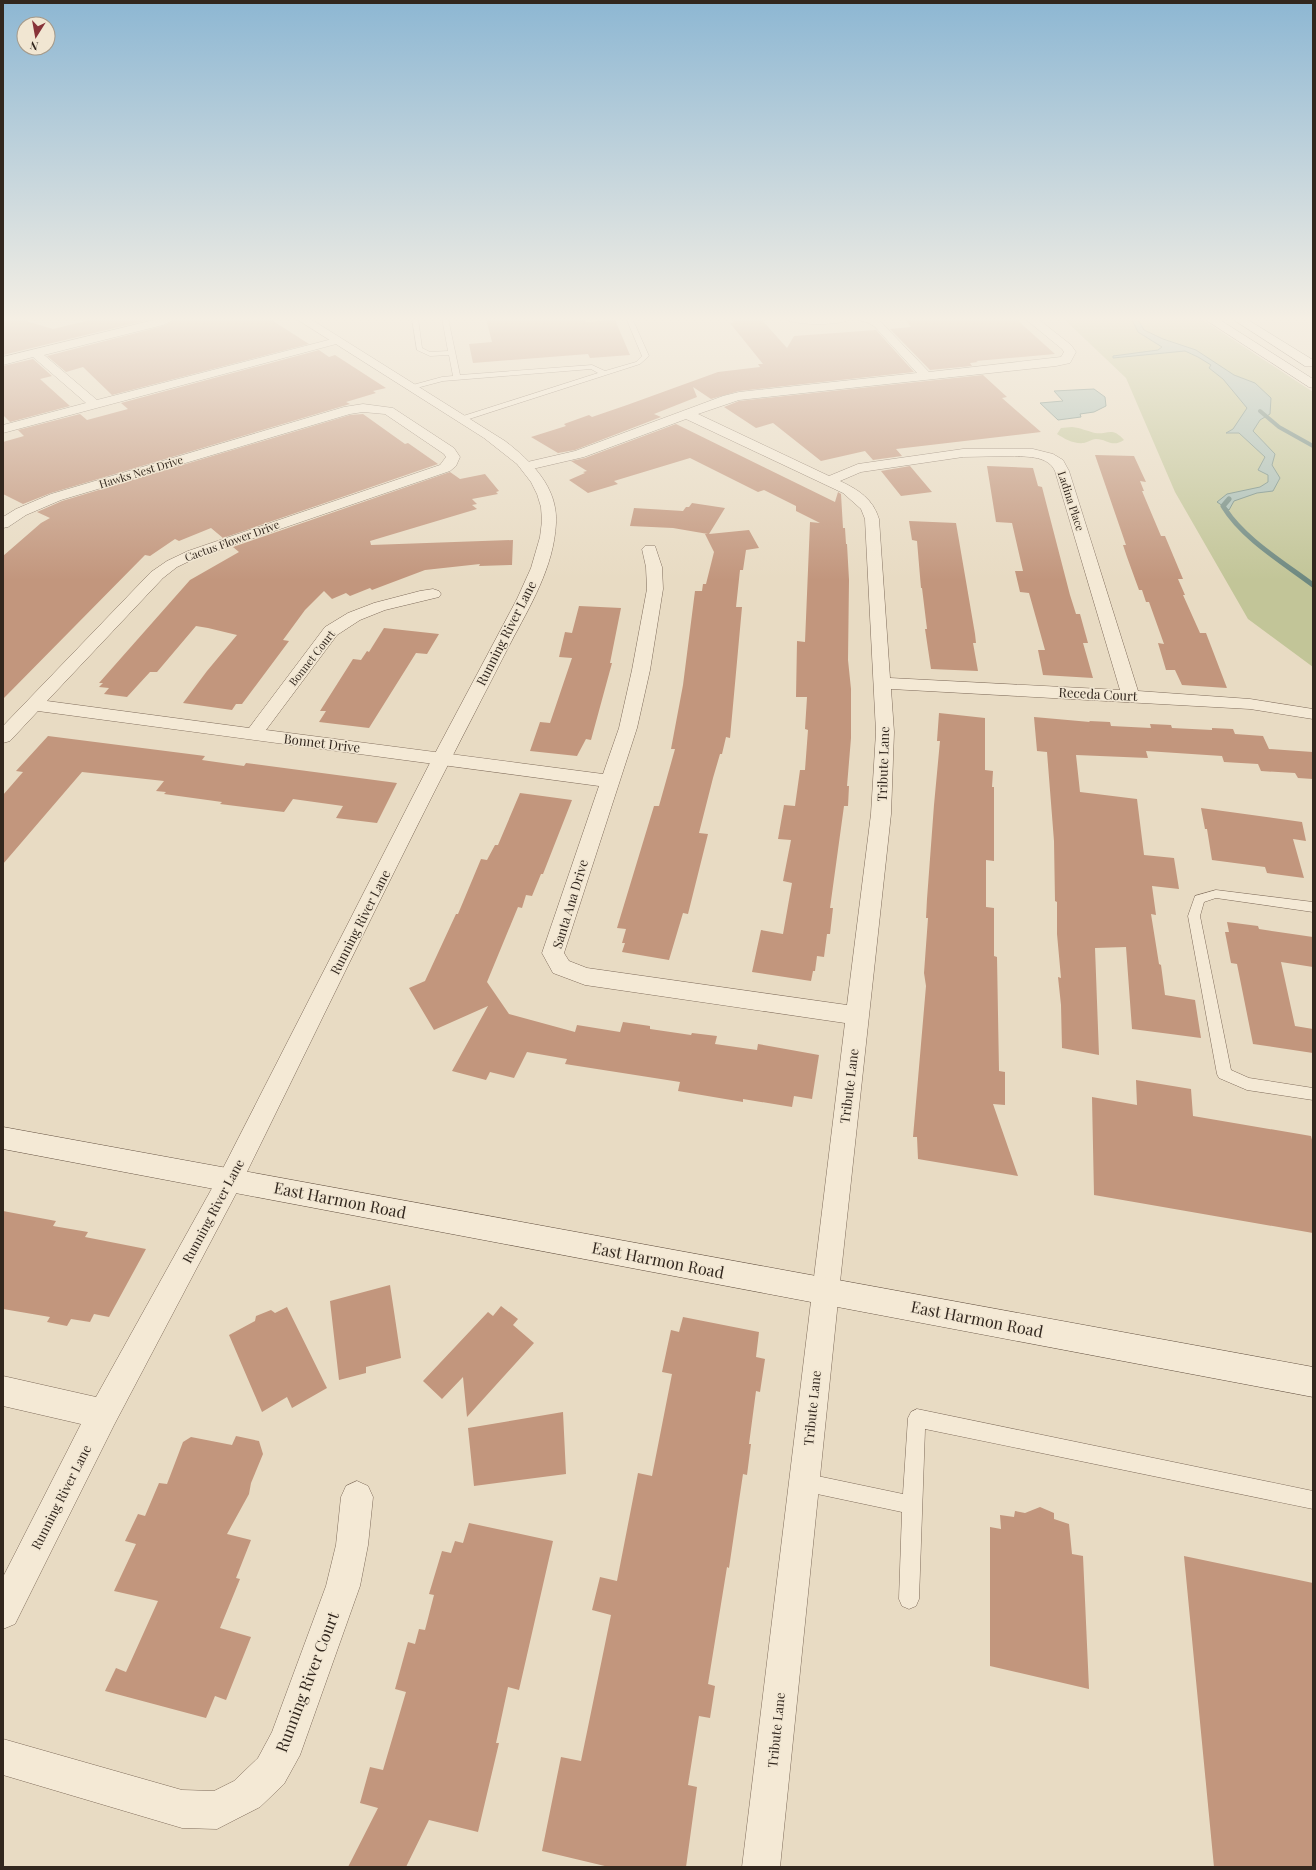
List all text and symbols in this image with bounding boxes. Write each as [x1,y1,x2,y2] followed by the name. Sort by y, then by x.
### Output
[16,16,56,56] north arrow
[29,38,39,54] text: N
[97,452,185,491] street label: Hawks Nest Drive
[1055,469,1088,533] street label: Ladina Place
[182,516,282,565] street label: Cactus Flower Drive
[472,577,539,688] street label: Running River Lane
[285,627,338,689] street label: Bonnet Court
[1058,683,1138,704] street label: Receda Court
[873,726,892,802] street label: Tribute Lane
[283,729,362,756] street label: Bonnet Drive
[548,857,591,950] street label: Santa Ana Drive
[326,866,393,977] street label: Running River Lane
[835,1047,862,1124] street label: Tribute Lane
[178,1156,247,1266] street label: Running River Lane
[272,1176,408,1223] street label: East Harmon Road
[590,1236,726,1283] street label: East Harmon Road
[909,1295,1045,1342] street label: East Harmon Road
[799,1369,824,1446] street label: Tribute Lane
[27,1441,94,1552] street label: Running River Lane
[270,1608,343,1755] street label: Running River Court
[763,1691,788,1768] street label: Tribute Lane

